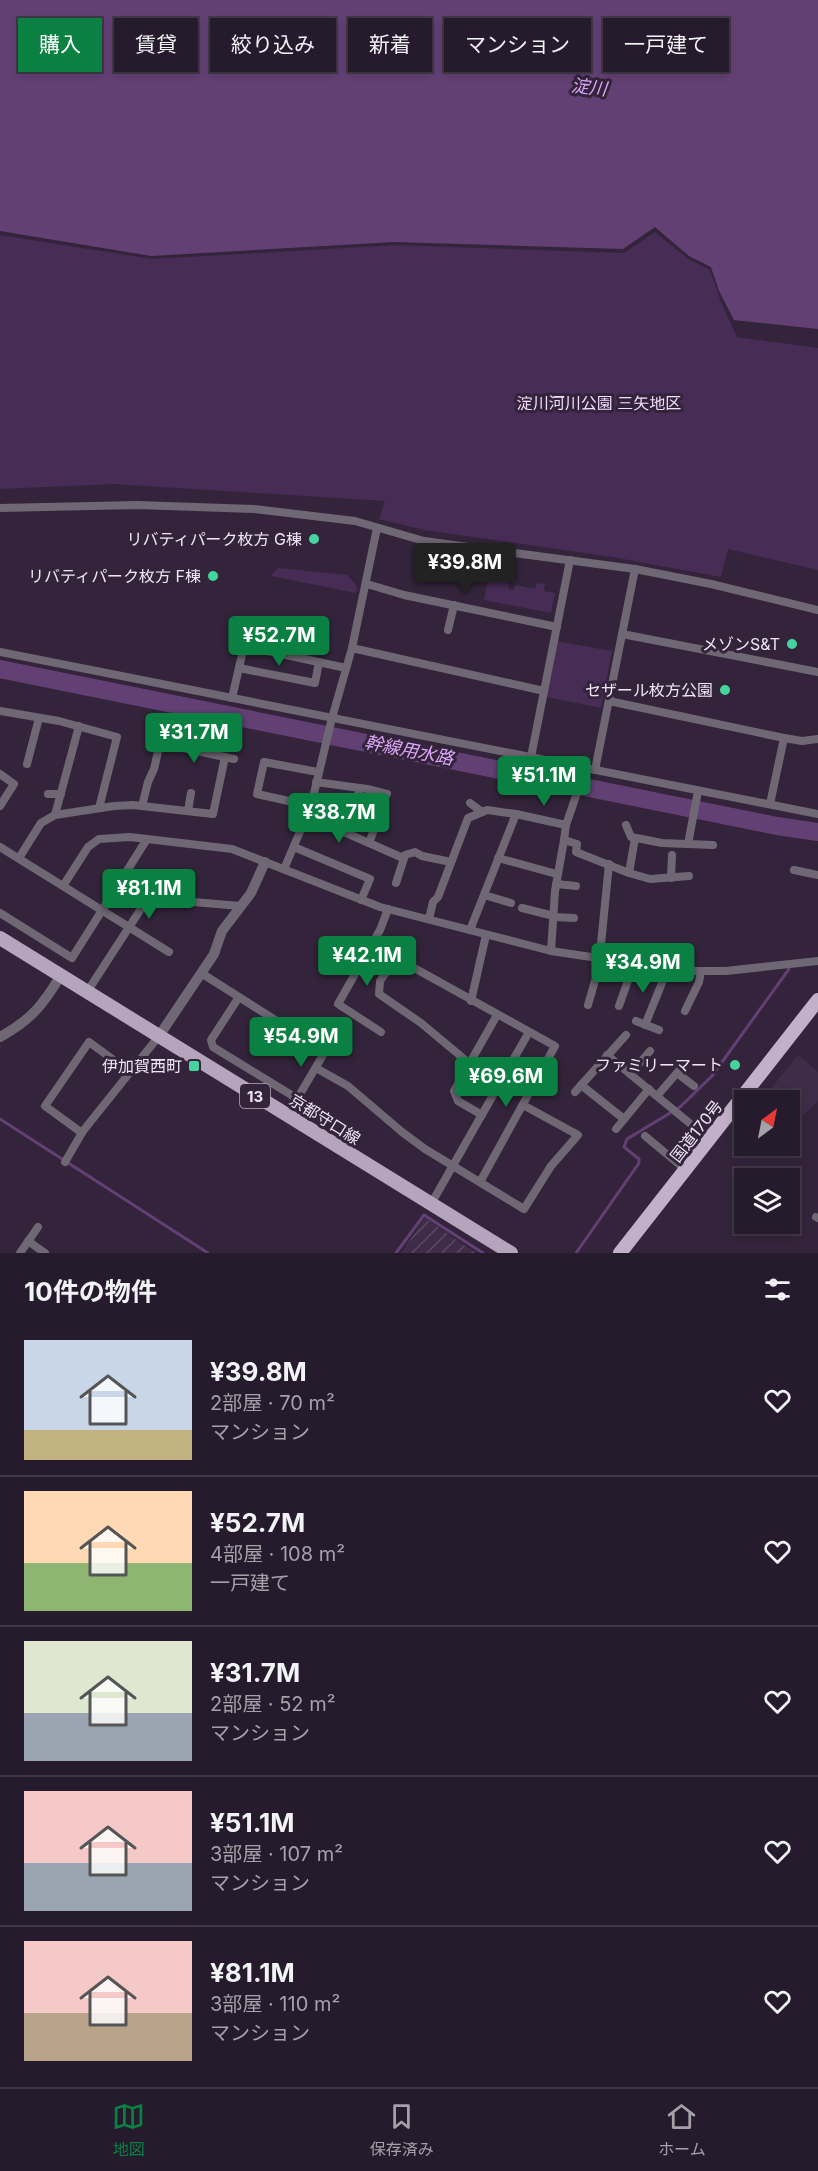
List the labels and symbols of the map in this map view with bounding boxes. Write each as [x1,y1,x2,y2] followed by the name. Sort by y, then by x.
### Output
[570,75,610,100] water label: 淀川
[517,393,681,413] park label: 淀川河川公園 三矢地区
[127,529,302,549] place label: リバティパーク枚方 G棟
[307,532,321,546] marker: リバティパーク枚方 G棟
[416,543,514,594] pin: ¥39.8M
[28,566,201,586] place label: リバティパーク枚方 F棟
[206,569,220,583] marker: リバティパーク枚方 F棟
[230,616,328,667] pin: ¥52.7M
[702,634,780,654] place label: メゾンS&T
[785,637,799,651] marker: メゾンS&T
[585,680,713,700] place label: セザール枚方公園
[718,683,732,697] marker: セザール枚方公園
[145,713,243,764] pin: ¥31.7M
[363,731,457,769] water label: 幹線用水路
[495,756,593,807] pin: ¥51.1M
[290,793,388,844] pin: ¥38.7M
[100,869,198,920] pin: ¥81.1M
[318,936,416,987] pin: ¥42.1M
[594,943,692,994] pin: ¥34.9M
[252,1017,350,1068] pin: ¥54.9M
[595,1055,723,1075] place label: ファミリーマート
[102,1056,182,1076] place label: 伊加賀西町
[457,1057,555,1108] pin: ¥69.6M
[728,1058,742,1072] marker: ファミリーマート
[187,1059,201,1073] marker: 伊加賀西町
[240,1084,270,1108] road number: 13
[286,1089,364,1149] street label: 京都守口線
[734,1090,800,1156] north arrow
[666,1096,726,1166] street label: 国道170号

